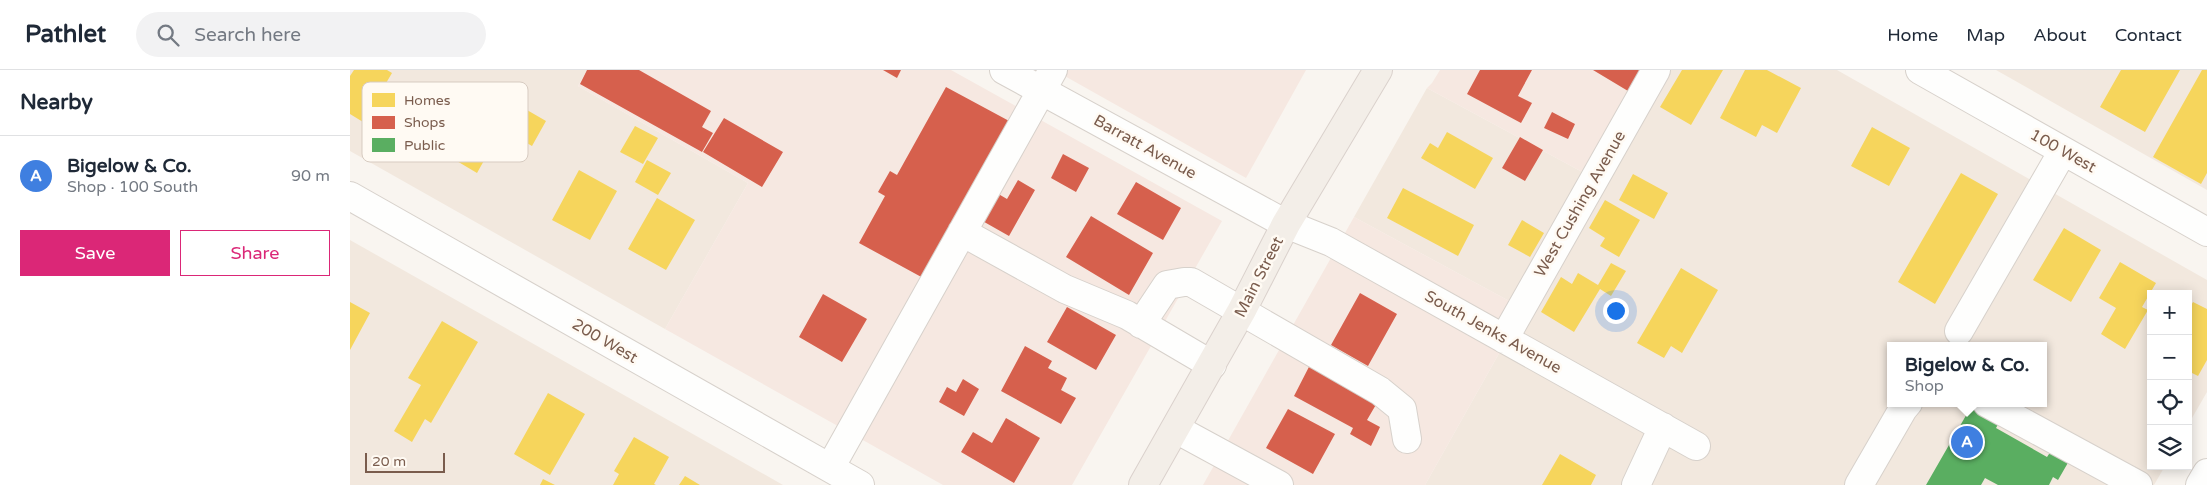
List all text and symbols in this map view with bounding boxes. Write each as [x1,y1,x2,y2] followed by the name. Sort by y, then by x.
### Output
[136,12,486,57] search box
[25,20,106,49] text: Pathlet
[154,21,182,49] icon: search
[194,24,301,46] text: Search here
[1887,24,1938,46] text: Home
[1966,24,2005,46] text: Map
[2033,24,2087,46] text: About
[2115,24,2182,46] text: Contact
[362,82,528,162] legend
[20,90,93,115] text: Nearby
[404,92,451,109] text: Homes
[1090,110,1200,184] street label: Barratt Avenue
[404,114,445,131] text: Shops
[2026,125,2100,177] street label: 100 West
[1530,127,1630,281] street label: West Cushing Avenue
[404,137,445,154] text: Public
[67,155,192,177] text: Bigelow & Co.
[30,166,42,186] text: A
[291,166,330,186] text: 90 m
[67,177,198,197] text: Shop · 100 South
[20,230,170,276] button: Save
[180,230,330,276] button: Share
[1230,233,1288,321] street label: Main Street
[1421,286,1565,378] street label: South Jenks Avenue
[2147,290,2192,470] map controls
[2147,290,2192,335] button: +
[1603,298,1629,324] your location
[569,314,641,368] street label: 200 West
[2147,335,2192,380] button: −
[1887,342,2047,407] popup
[1905,354,2029,376] text: Bigelow & Co.
[1905,376,1944,396] text: Shop
[2147,380,2192,425] button: locate
[1951,423,1983,461] pin: A
[2147,425,2192,470] button: layers
[365,450,445,473] scale bar
[372,453,406,470] text: 20 m

